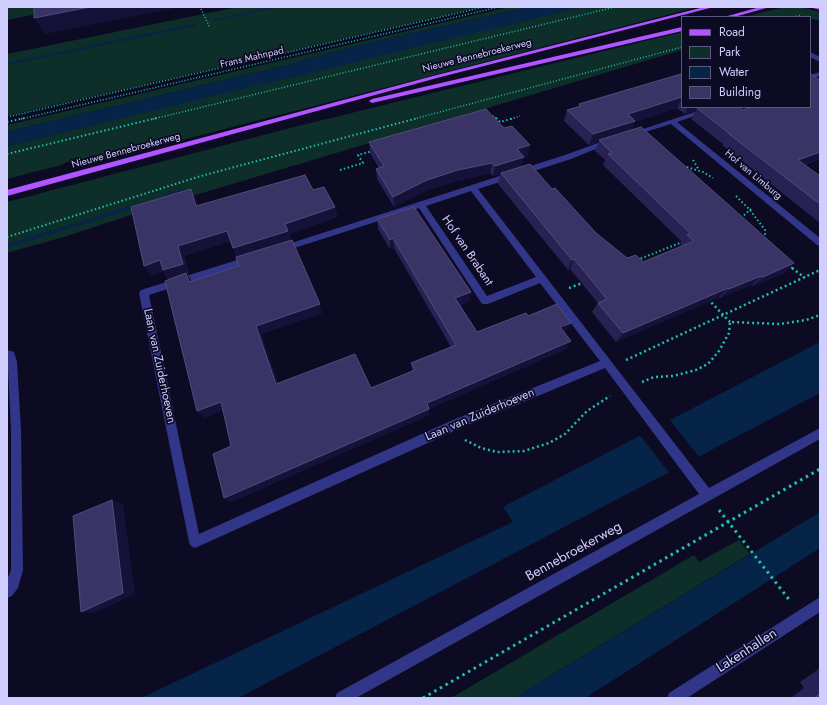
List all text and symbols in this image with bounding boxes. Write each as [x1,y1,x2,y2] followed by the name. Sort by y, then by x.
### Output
[681,16,811,108] legend
[719,23,745,41] text: Road
[421,37,533,75] street label: Nieuwe Bennebroekerweg
[719,43,740,61] text: Park
[219,45,285,71] street label: Frans Mahnpad
[719,63,749,81] text: Water
[719,83,761,101] text: Building
[70,131,182,171] street label: Nieuwe Bennebroekerweg
[722,148,784,202] street label: Hof van Limburg
[438,213,496,289] street label: Hof van Brabant
[140,307,178,425] street label: Laan van Zuiderhoeven
[423,386,537,444] street label: Laan van Zuiderhoeven
[523,519,625,585] street label: Bennebroekerweg
[714,625,780,677] street label: Lakenhallen

